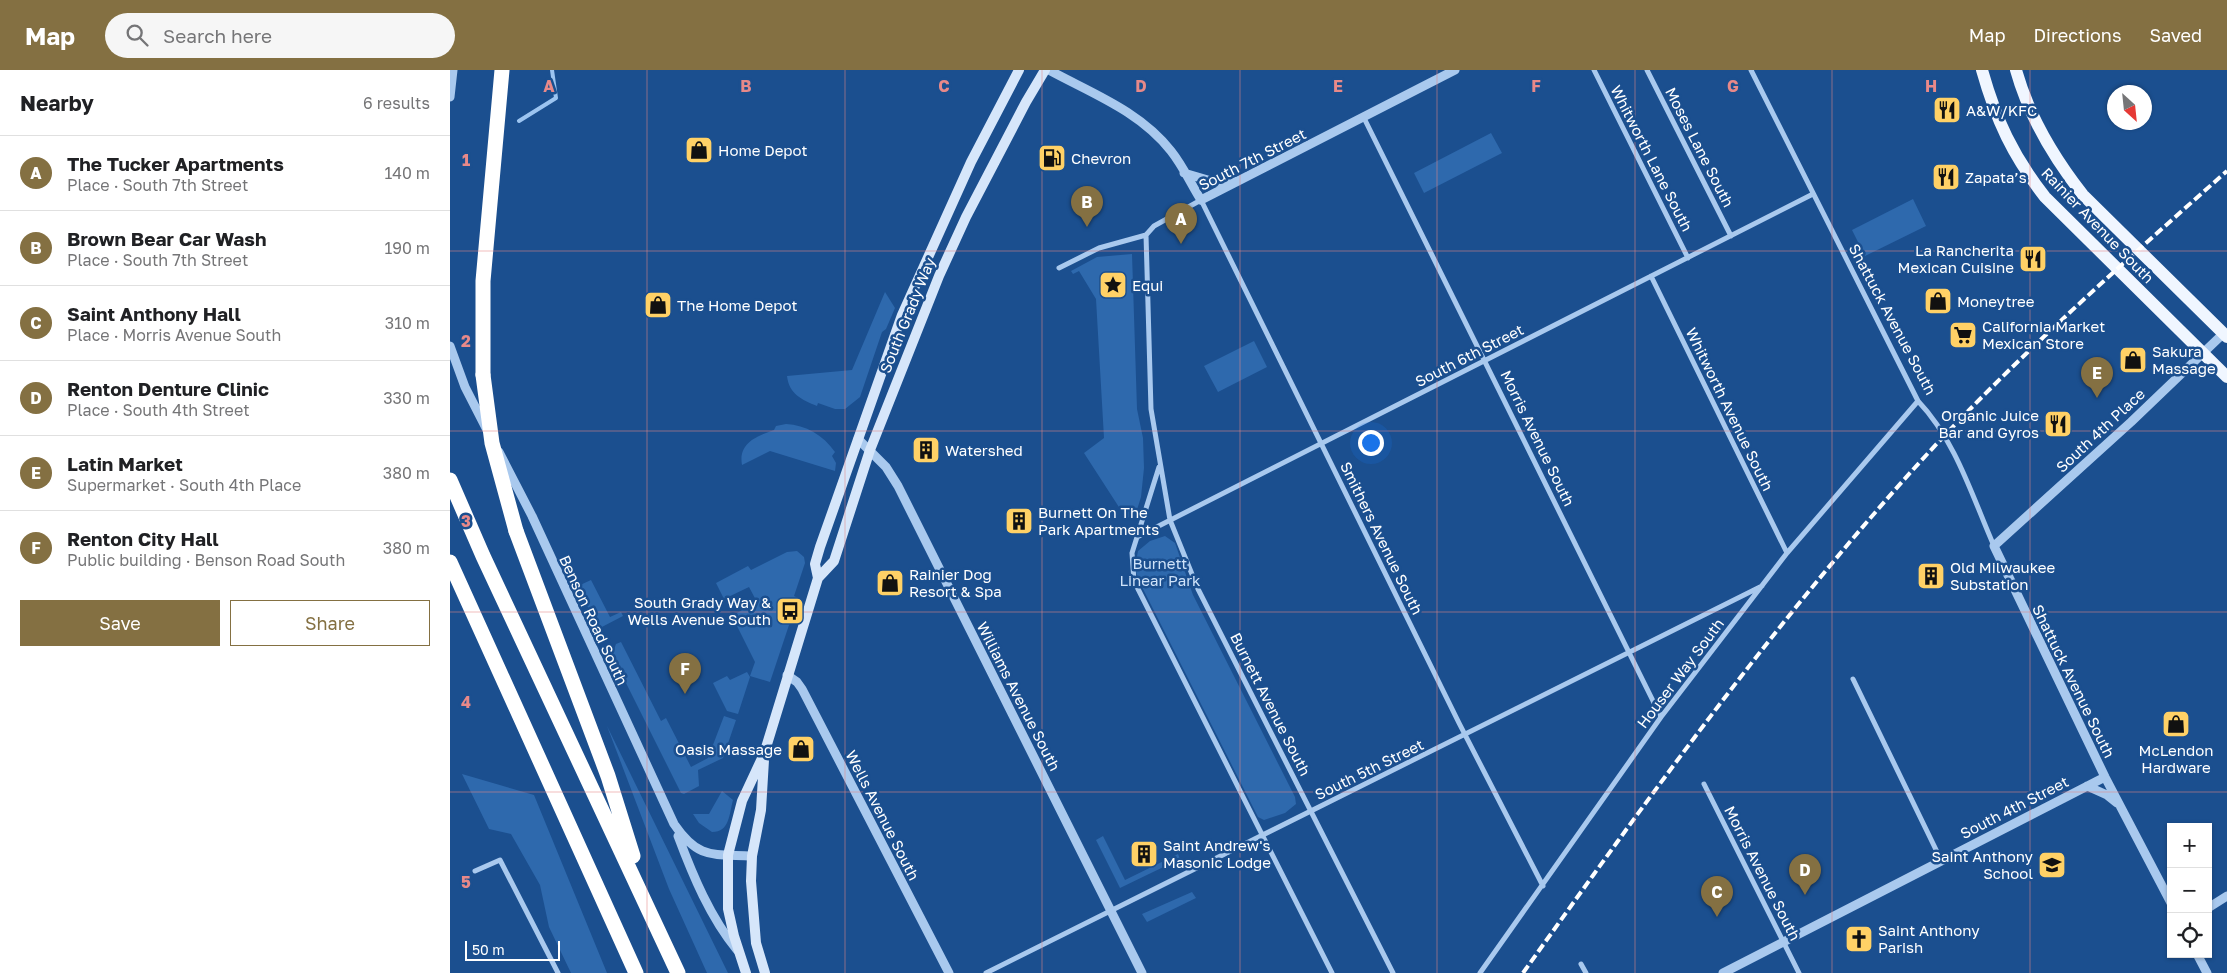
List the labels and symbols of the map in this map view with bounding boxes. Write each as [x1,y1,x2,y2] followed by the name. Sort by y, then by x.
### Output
[543,76,555,96] text: A
[740,76,752,96] text: B
[938,76,950,96] text: C
[1135,76,1147,96] text: D
[1333,76,1343,96] text: E
[1531,76,1541,96] text: F
[1727,76,1739,96] text: G
[1925,76,1937,96] text: H
[1607,82,1697,234] street label: Whitworth Lane South
[1662,84,1738,210] street label: Moses Lane South
[2107,85,2152,130] north arrow
[1932,95,1962,125] restaurant icon: A&W/KFC
[1966,101,2037,119] place label: A&W/KFC
[1195,124,1309,194] street label: South 7th Street
[684,135,714,165] shop icon: Home Depot
[718,141,808,159] place label: Home Depot
[1037,143,1067,173] fuel station icon: Chevron
[1071,149,1131,167] place label: Chevron
[462,150,470,170] text: 1
[1931,162,1961,192] restaurant icon: Zapata’s
[2038,163,2158,287] street label: Rainier Avenue South
[1965,168,2027,186] place label: Zapata’s
[1071,186,1103,227] pin: B
[1165,203,1197,244] pin: A
[1846,241,1940,397] street label: Shattuck Avenue South
[1898,241,2014,276] place label: La Rancherita Mexican Cuisine
[2018,244,2048,274] restaurant icon: La Rancherita Mexican Cuisine
[876,254,939,375] street label: South Grady Way
[1098,270,1128,300] place icon: Equi
[1132,276,1163,294] place label: Equi
[1923,286,1953,316] shop icon: Moneytree
[643,290,673,320] shop icon: The Home Depot
[1957,292,2035,310] place label: Moneytree
[677,296,798,314] place label: The Home Depot
[1982,317,2105,352] place label: California Market Mexican Store
[1412,320,1526,390] street label: South 6th Street
[1948,320,1978,350] supermarket icon: California Market Mexican Store
[1683,324,1777,494] street label: Whitworth Avenue South
[461,331,471,351] text: 2
[2152,342,2216,377] place label: Sakura Massage
[2118,345,2148,375] shop icon: Sakura Massage
[2081,357,2113,398] pin: E
[1497,367,1579,509] street label: Morris Avenue South
[2052,384,2148,476] street label: South 4th Place
[1939,406,2039,441] place label: Organic Juice Bar and Gyros
[2043,409,2073,439] restaurant icon: Organic Juice Bar and Gyros
[1358,430,1384,456] your location
[911,435,941,465] building icon: Watershed
[945,441,1023,459] place label: Watershed
[1337,459,1427,617] street label: Smithers Avenue South
[1038,503,1159,538] place label: Burnett On The Park Apartments
[1004,506,1034,536] building icon: Burnett On The Park Apartments
[461,511,471,531] text: 3
[556,552,632,688] street label: Benson Road South
[1119,554,1201,589] park label: Burnett Linear Park
[1950,558,2056,593] place label: Old Milwaukee Substation
[1916,561,1946,591] building icon: Old Milwaukee Substation
[909,565,1002,600] place label: Rainier Dog Resort & Spa
[875,568,905,598] shop icon: Rainier Dog Resort & Spa
[628,593,771,628] place label: South Grady Way & Wells Avenue South
[775,596,805,626] bus stop icon: South Grady Way & Wells Avenue South
[2029,602,2119,760] street label: Shattuck Avenue South
[1633,615,1727,731] street label: Houser Way South
[974,618,1064,774] street label: Williams Avenue South
[1227,629,1315,779] street label: Burnett Avenue South
[669,653,701,694] pin: F
[461,692,471,712] text: 4
[2161,709,2191,739] shop icon: McLendon Hardware
[786,734,816,764] shop icon: Oasis Massage
[1312,735,1426,803] street label: South 5th Street
[675,740,782,758] place label: Oasis Massage
[2139,741,2213,776] place label: McLendon Hardware
[842,747,924,883] street label: Wells Avenue South
[1957,772,2071,842] street label: South 4th Street
[1721,803,1805,943] street label: Morris Avenue South
[1163,836,1271,871] place label: Saint Andrew's Masonic Lodge
[1129,839,1159,869] building icon: Saint Andrew's Masonic Lodge
[1931,847,2034,882] place label: Saint Anthony School
[2037,850,2067,880] school or university icon: Saint Anthony School
[1789,854,1821,895] pin: D
[461,872,471,892] text: 5
[1701,876,1733,917] pin: C
[1878,921,1980,956] place label: Saint Anthony Parish
[1844,924,1874,954] church icon: Saint Anthony Parish
[465,938,560,961] scale bar

